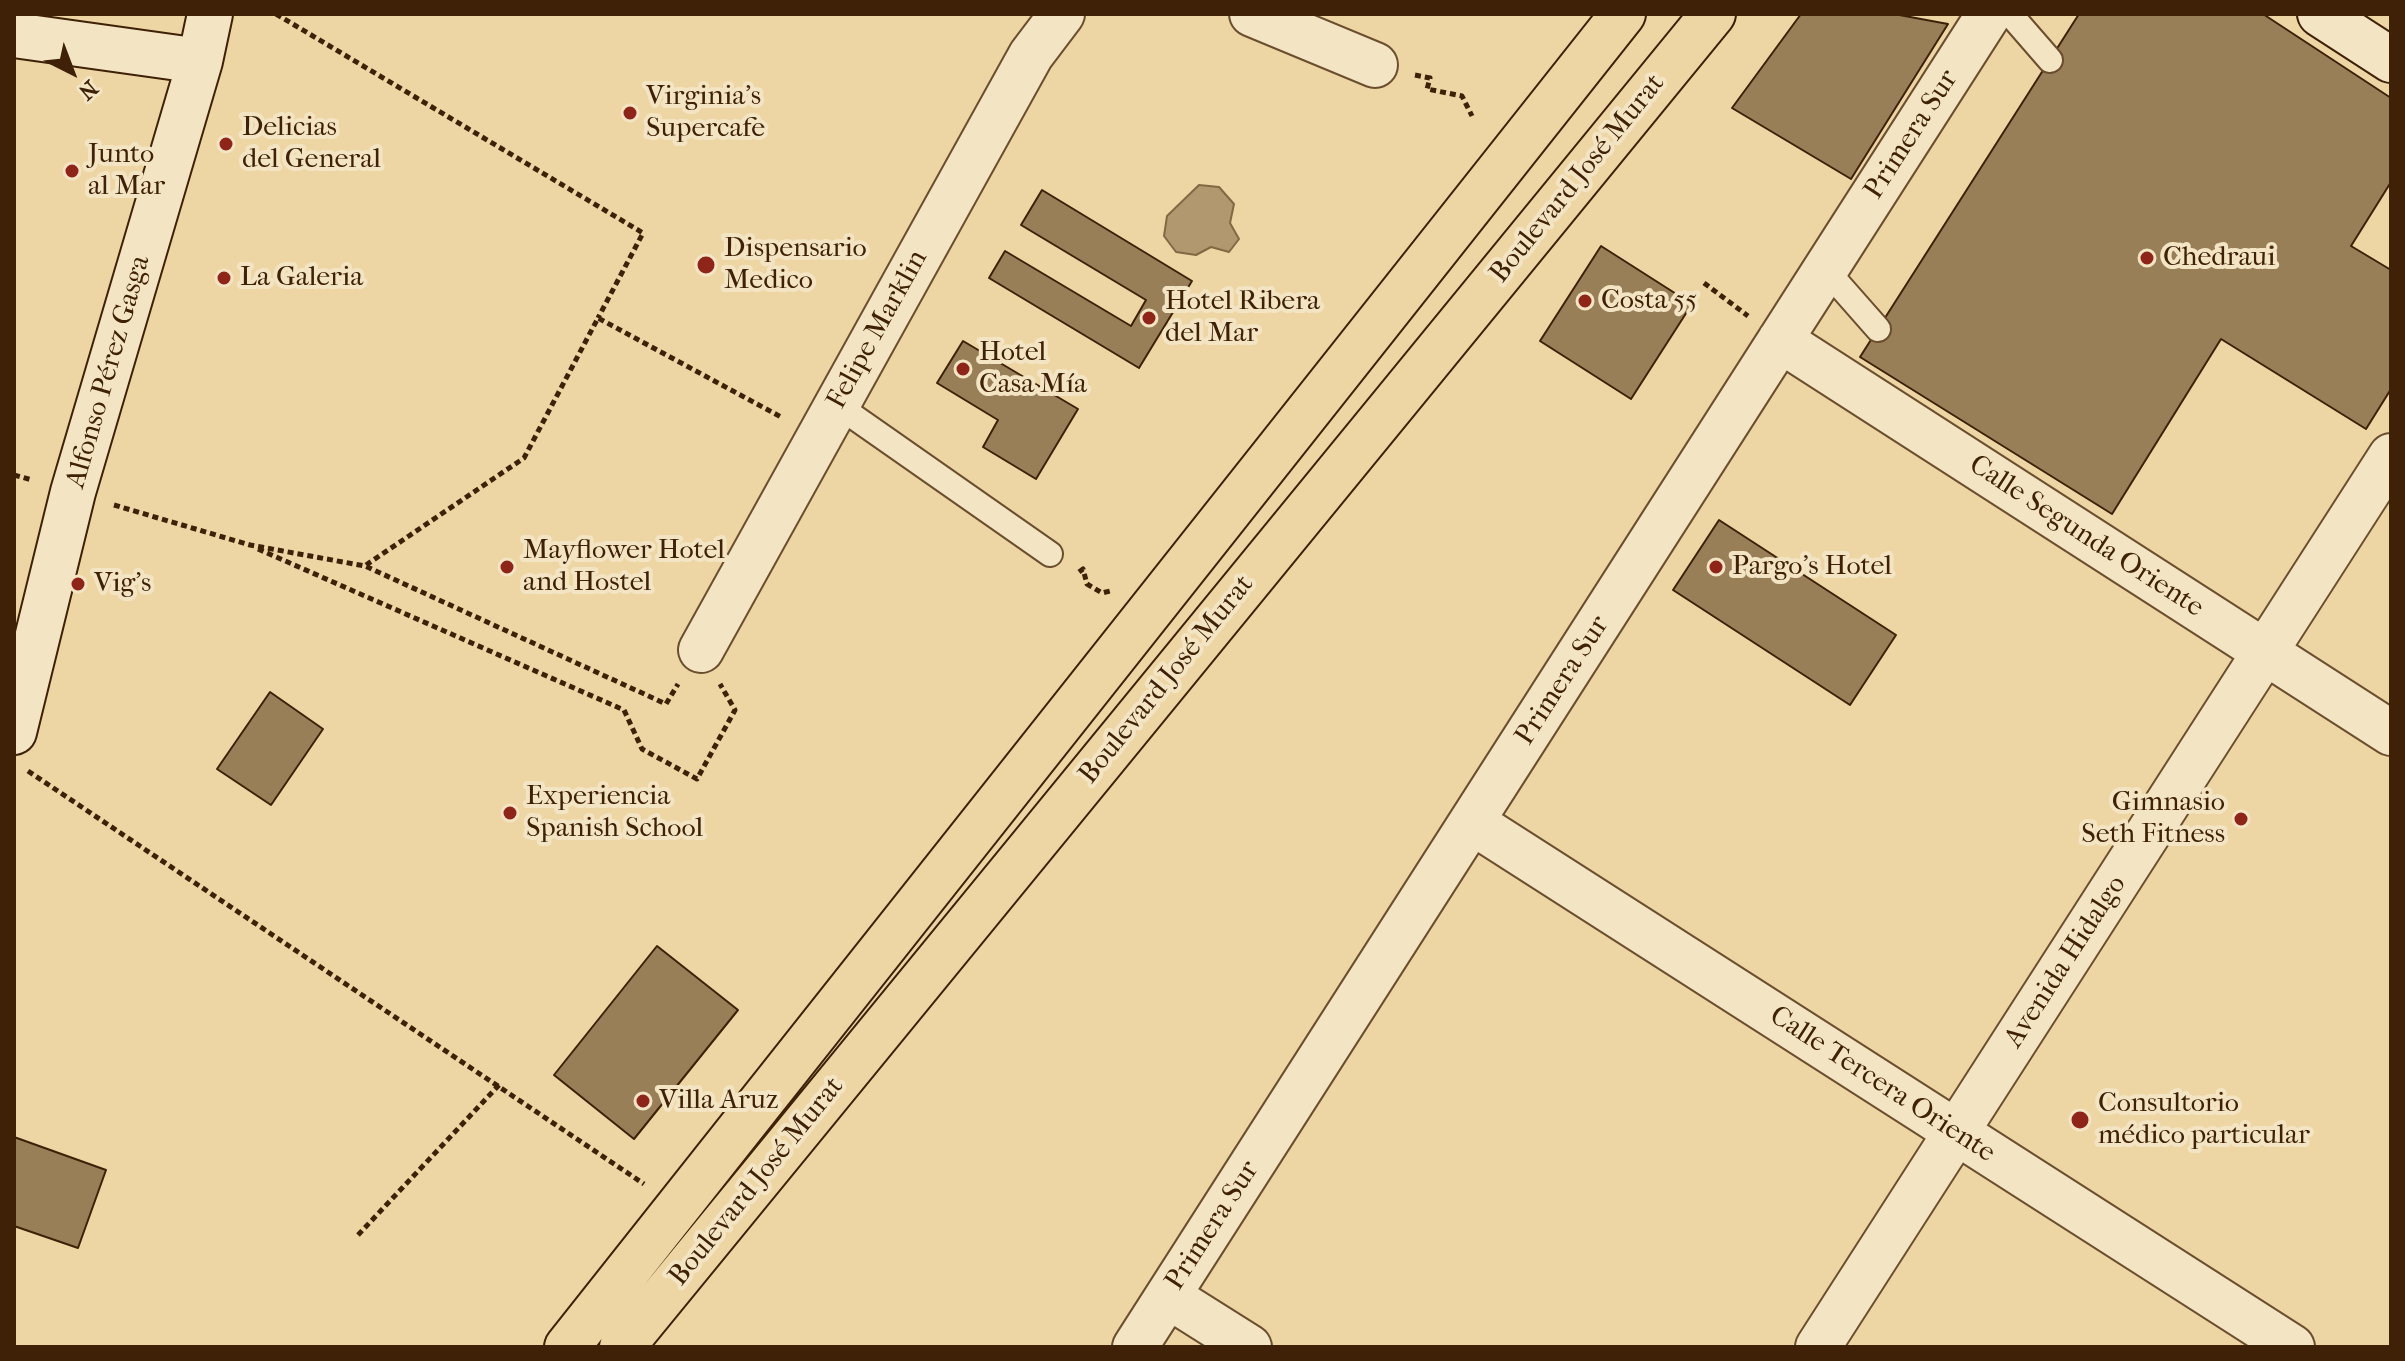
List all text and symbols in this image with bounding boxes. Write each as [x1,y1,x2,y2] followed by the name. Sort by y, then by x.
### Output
[32,32,112,112] north arrow
[1858,64,1966,206] street label: Primera Sur
[1483,68,1673,290] street label: Boulevard José Murat
[73,75,103,105] text: N
[646,80,765,146] place label: Virginia's Supercafe
[621,104,639,122] marker: Virginia's Supercafe
[242,111,381,177] place label: Delicias del General
[217,135,235,153] marker: Delicias del General
[88,138,165,204] place label: Junto al Mar
[63,162,81,180] marker: Junto al Mar
[724,232,867,298] place label: Dispensario Medico
[2163,241,2275,275] place label: Chedraui
[820,245,936,415] street label: Felipe Marklin
[2138,249,2156,267] marker: Chedraui
[60,252,158,492] street label: Alfonso Pérez Gasga
[695,254,717,276] marker: Dispensario Medico
[240,261,363,295] place label: La Galeria
[215,269,233,287] marker: La Galeria
[1601,284,1697,318] place label: Costa 55
[1165,285,1320,351] place label: Hotel Ribera del Mar
[1576,292,1594,310] marker: Costa 55
[1140,309,1158,327] marker: Hotel Ribera del Mar
[979,336,1087,402] place label: Hotel Casa Mía
[954,360,972,378] marker: Hotel Casa Mía
[1962,449,2210,625] street label: Calle Segunda Oriente
[523,534,725,600] place label: Mayflower Hotel and Hostel
[1732,550,1892,584] place label: Pargo's Hotel
[498,558,516,576] marker: Mayflower Hotel and Hostel
[1707,558,1725,576] marker: Pargo's Hotel
[94,567,151,601] place label: Vig's
[1072,569,1262,791] street label: Boulevard José Murat
[69,575,87,593] marker: Vig's
[1509,610,1617,752] street label: Primera Sur
[526,780,703,846] place label: Experiencia Spanish School
[2081,786,2225,852] place label: Gimnasio Seth Fitness
[501,804,519,822] marker: Experiencia Spanish School
[2232,810,2250,828] marker: Gimnasio Seth Fitness
[1998,870,2134,1054] street label: Avenida Hidalgo
[1763,1000,2001,1170] street label: Calle Tercera Oriente
[662,1071,852,1293] street label: Boulevard José Murat
[659,1084,778,1118] place label: Villa Aruz
[2098,1087,2310,1153] place label: Consultorio médico particular
[634,1092,652,1110] marker: Villa Aruz
[2069,1109,2091,1131] marker: Consultorio médico particular
[1159,1155,1267,1297] street label: Primera Sur

